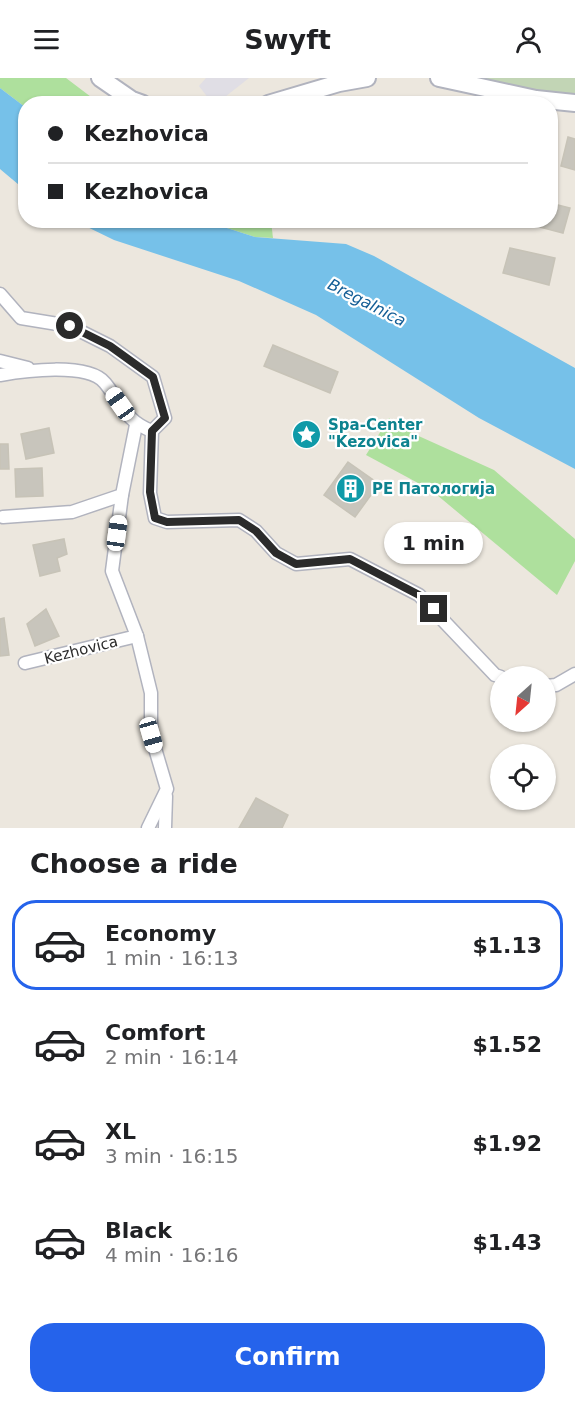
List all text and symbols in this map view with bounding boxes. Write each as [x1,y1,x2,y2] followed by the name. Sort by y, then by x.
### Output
[30,23,63,56] icon: menu
[512,23,545,56] icon: person
[244,24,331,55] text: Swyft
[84,121,209,146] text: Kezhovica
[84,179,209,204] text: Kezhovica
[325,275,409,330] water label: Bregalnica
[56,312,83,339] route start
[102,384,138,424] car
[328,416,423,451] place label: Spa-Center "Kezovica"
[291,418,323,450] place icon: Spa-Center "Kezovica"
[335,473,367,505] building icon: РЕ Патологија
[372,480,495,498] place label: РЕ Патологија
[106,514,128,552] car
[384,522,484,564] callout: 1 min
[402,531,465,555] text: 1 min
[420,595,447,622] route end
[42,632,120,668] street label: Kezhovica
[490,666,556,732] north arrow
[490,666,556,810] map controls
[137,715,165,755] car
[490,744,556,810] button: locate
[30,848,238,879] text: Choose a ride
[33,918,87,972] icon: car
[105,921,216,946] text: Economy
[472,933,542,958] text: $1.13
[105,946,239,970] text: 1 min · 16:13
[33,1017,87,1071] icon: car
[105,1020,205,1045] text: Comfort
[472,1032,542,1057] text: $1.52
[105,1045,239,1069] text: 2 min · 16:14
[33,1116,87,1170] icon: car
[105,1119,136,1144] text: XL
[472,1131,542,1156] text: $1.92
[105,1144,239,1168] text: 3 min · 16:15
[33,1215,87,1269] icon: car
[105,1218,172,1243] text: Black
[472,1230,542,1255] text: $1.43
[105,1243,239,1267] text: 4 min · 16:16
[30,1323,545,1392] button: Confirm

